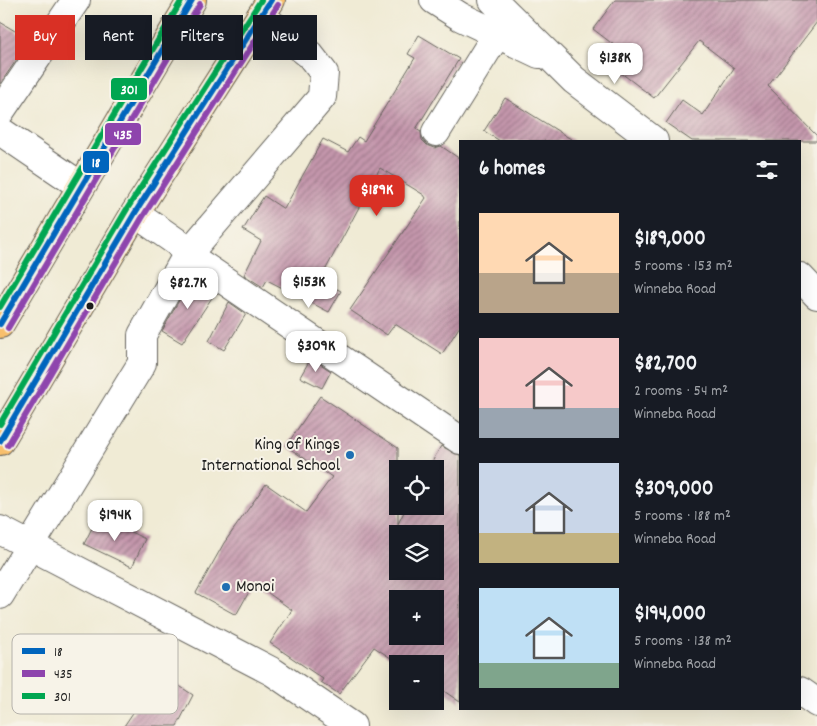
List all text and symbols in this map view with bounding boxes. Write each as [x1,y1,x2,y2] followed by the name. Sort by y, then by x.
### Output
[15,15,75,60] chip: Buy
[85,15,152,60] chip: Rent
[162,15,243,60] chip: Filters
[253,15,317,60] chip: New
[580,42,650,85] pin: $138K
[599,47,631,70] text: $138K
[110,77,148,101] line badge: 301
[121,81,137,101] text: 301
[104,122,142,146] line badge: 435
[114,126,133,146] text: 435
[82,150,110,174] line badge: 18
[92,154,101,174] text: 18
[479,155,546,185] text: 6 homes
[753,156,781,184] icon: filters
[342,174,412,217] pin: $189K
[361,179,393,202] text: $189K
[634,225,706,255] text: $189,000
[519,233,579,293] icon: home
[634,255,732,278] text: 5 rooms · 153 m²
[274,266,344,309] pin: $153K
[147,268,229,310] pin: $82.7K
[292,271,326,294] text: $153K
[169,272,207,295] text: $82.7K
[634,278,716,301] text: Winneba Road
[85,301,95,311] unlabelled marker
[281,330,351,373] pin: $309K
[297,335,335,358] text: $309K
[634,350,697,380] text: $82,700
[519,358,579,418] icon: home
[634,380,728,403] text: 2 rooms · 54 m²
[634,403,716,426] text: Winneba Road
[201,433,341,479] place label: King of Kings International School
[344,449,356,461] marker: King of Kings International School
[389,460,444,710] map controls
[389,460,444,515] button: locate
[634,475,713,505] text: $309,000
[519,483,579,543] icon: home
[80,500,150,542] pin: $194K
[99,504,131,527] text: $194K
[634,505,731,528] text: 5 rooms · 188 m²
[389,525,444,580] button: layers
[634,528,716,551] text: Winneba Road
[236,575,274,600] place label: Monoi
[220,581,232,593] marker: Monoi
[389,590,444,645] button: +
[634,600,706,630] text: $194,000
[519,608,579,668] icon: home
[634,630,731,653] text: 5 rooms · 138 m²
[12,634,178,714] legend
[54,643,63,663] text: 18
[634,653,716,676] text: Winneba Road
[389,655,444,710] button: −
[54,665,73,685] text: 435
[54,688,71,708] text: 301

